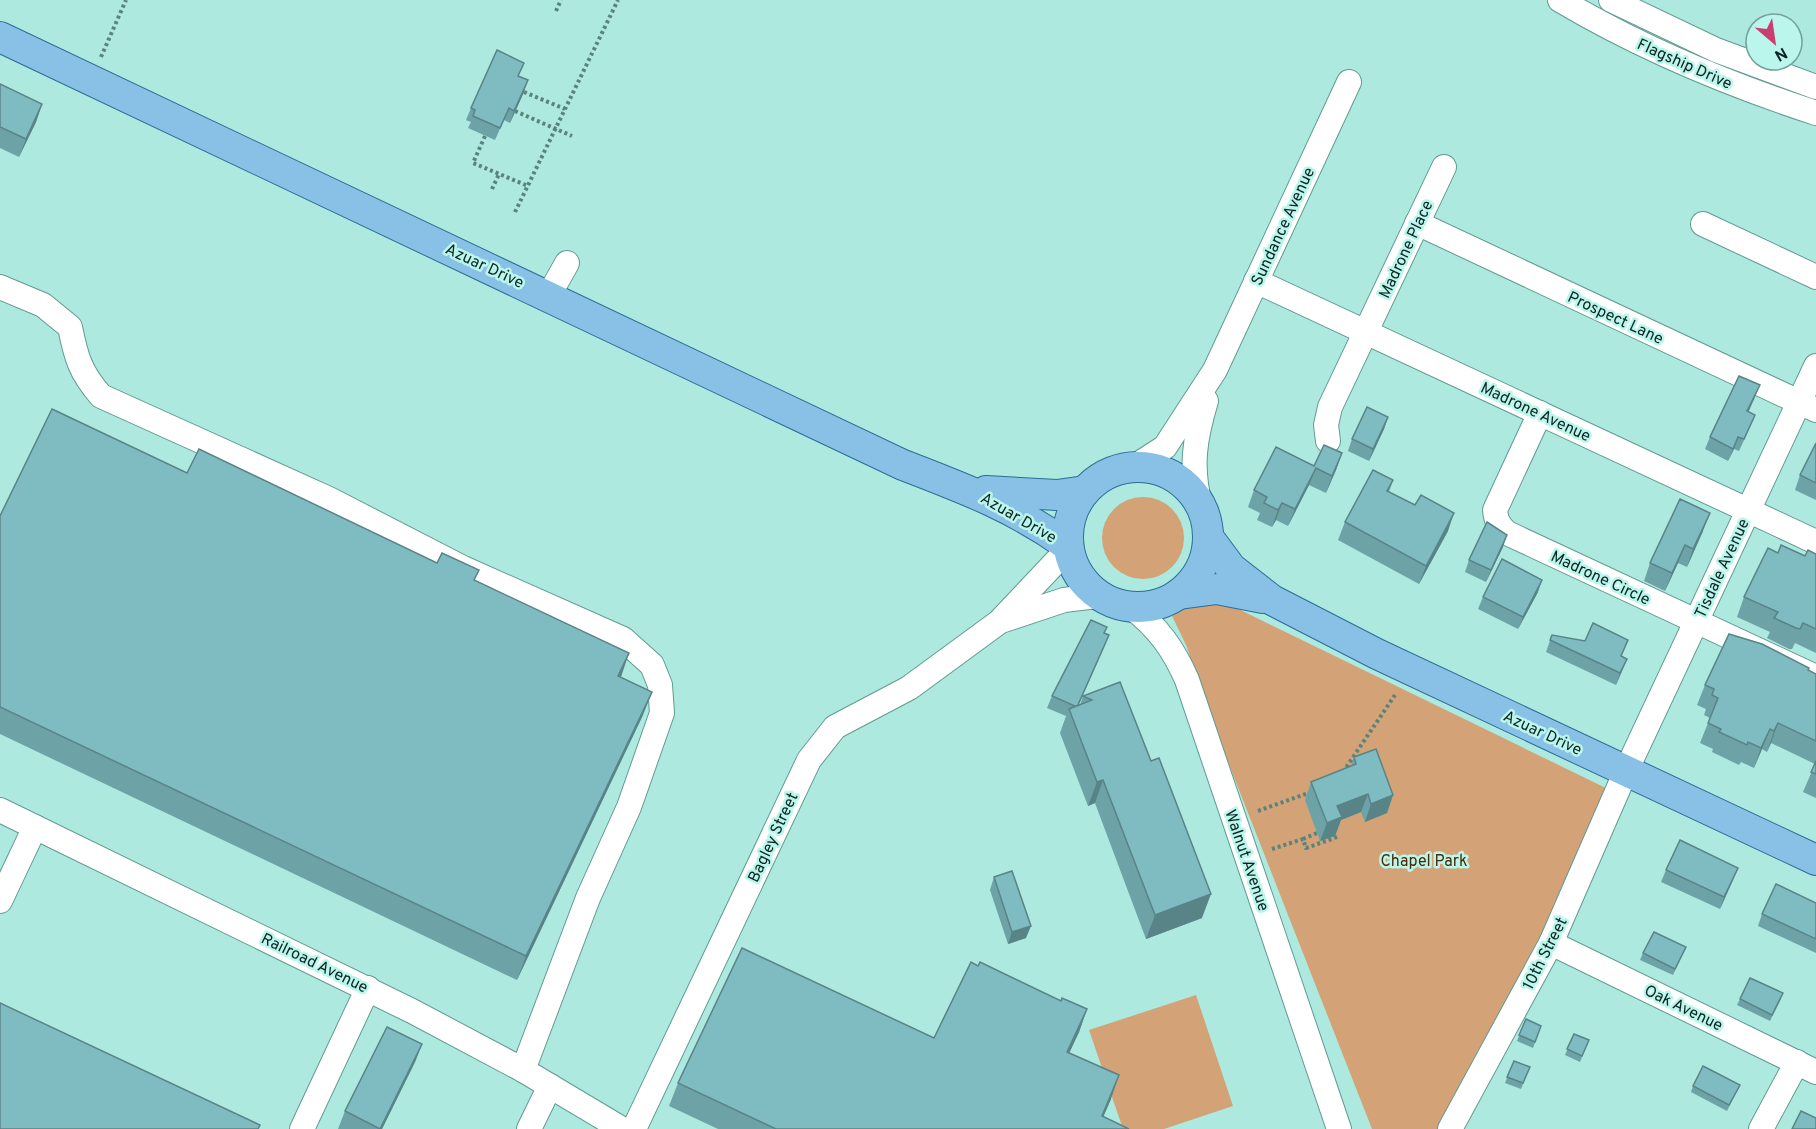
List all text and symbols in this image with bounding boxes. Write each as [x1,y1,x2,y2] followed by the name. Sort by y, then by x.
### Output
[1744,12,1804,72] north arrow
[1633,35,1735,95] street label: Flagship Drive
[1770,42,1790,65] text: N
[1248,165,1320,289] street label: Sundance Avenue
[1375,198,1438,302] street label: Madrone Place
[442,240,527,294] street label: Azuar Drive
[1564,288,1666,350] street label: Prospect Lane
[1477,379,1593,447] street label: Madrone Avenue
[976,489,1060,549] street label: Azuar Drive
[1691,516,1755,622] street label: Tisdale Avenue
[1547,547,1653,611] street label: Madrone Circle
[1500,707,1585,761] street label: Azuar Drive
[744,790,803,886] street label: Bagley Street
[1219,807,1273,914] street label: Walnut Avenue
[1381,852,1467,872] park label: Chapel Park
[1519,914,1573,994] street label: 10th Street
[257,929,371,998] street label: Railroad Avenue
[1641,981,1726,1036] street label: Oak Avenue

